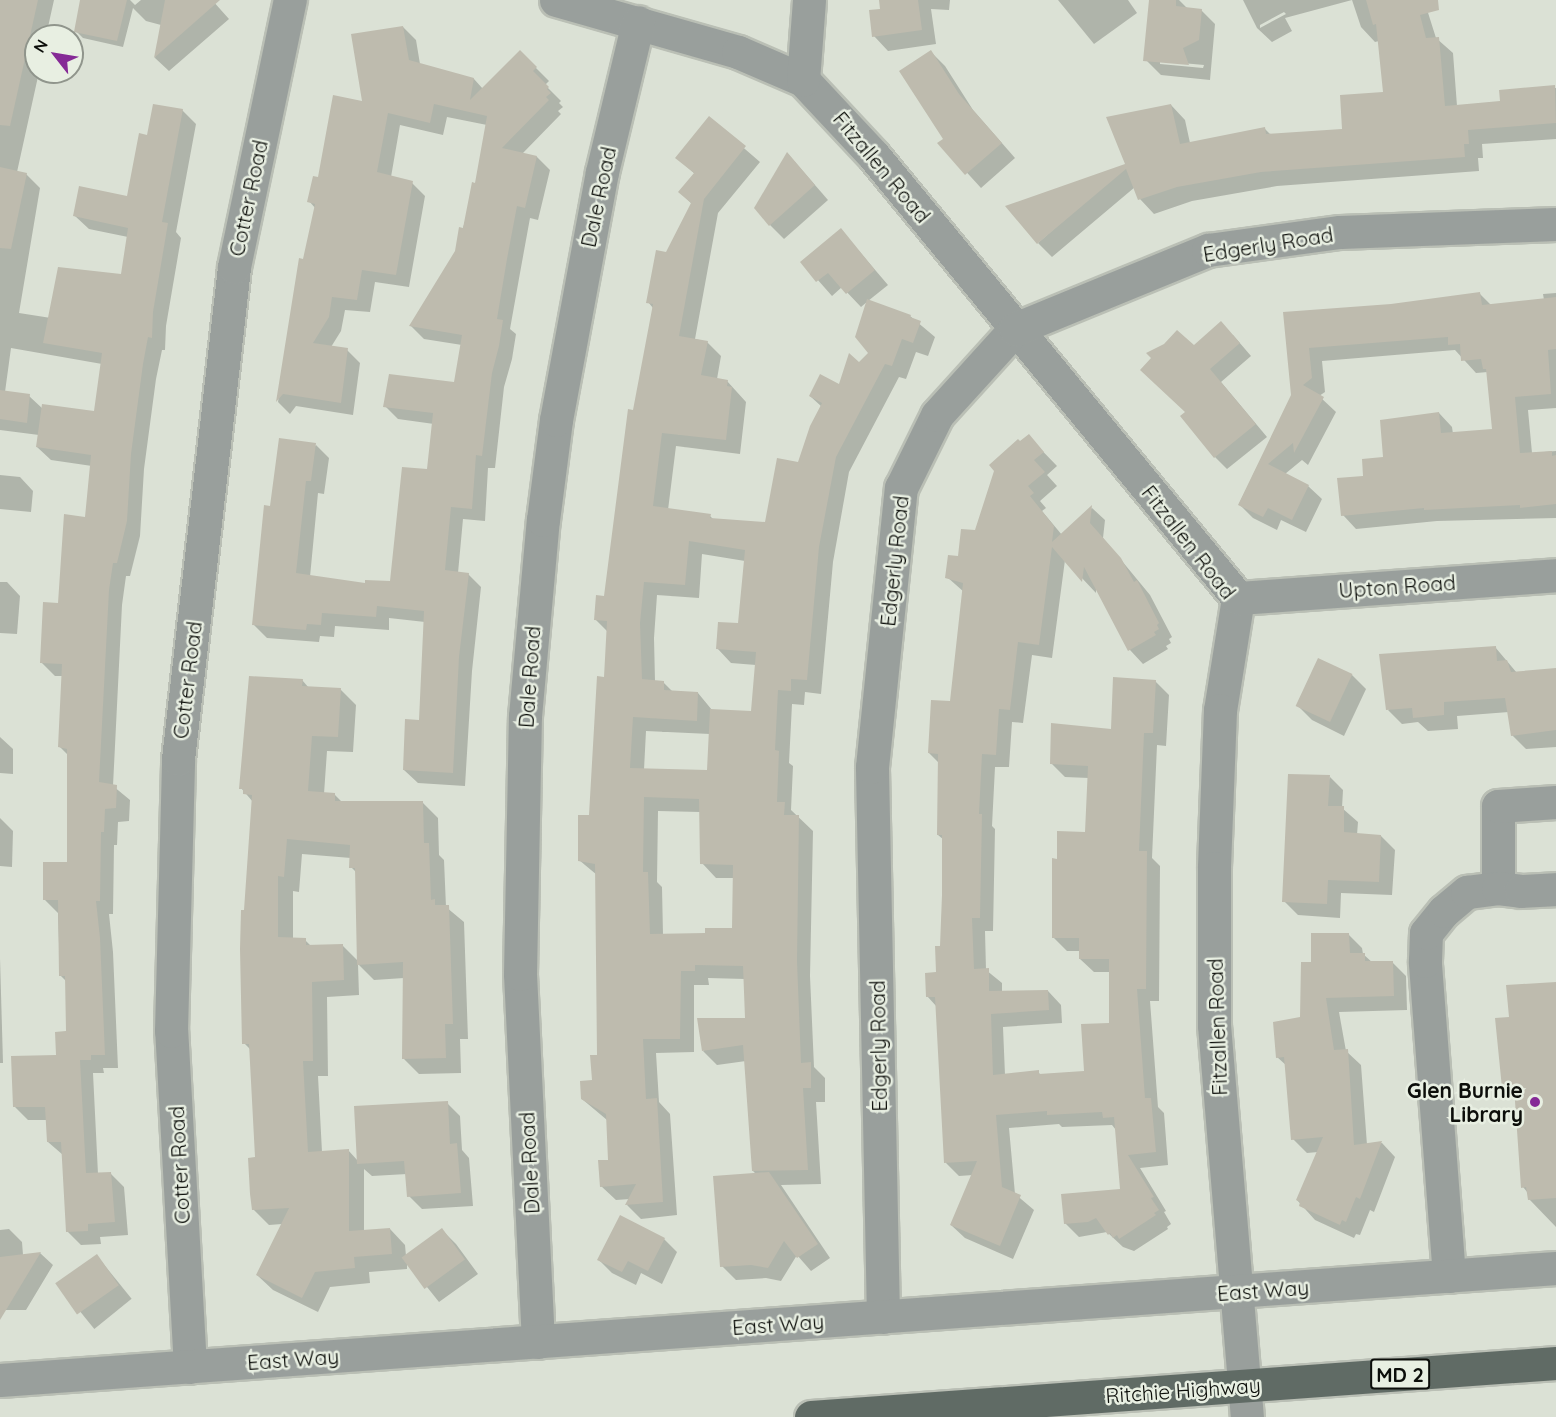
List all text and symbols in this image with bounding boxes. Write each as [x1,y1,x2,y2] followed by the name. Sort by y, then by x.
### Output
[24,24,84,84] north arrow
[29,36,52,56] text: N
[828,106,936,228] street label: Fitzallen Road
[223,138,273,258] street label: Cotter Road
[575,144,621,250] street label: Dale Road
[1201,221,1335,267] street label: Edgerly Road
[1137,480,1241,604] street label: Fitzallen Road
[875,494,913,628] street label: Edgerly Road
[1338,569,1456,603] street label: Upton Road
[167,620,207,740] street label: Cotter Road
[513,625,545,729] street label: Dale Road
[1202,958,1232,1096] street label: Fitzallen Road
[864,980,892,1112] street label: Edgerly Road
[1407,1077,1523,1127] place label: Glen Burnie Library
[1528,1095,1542,1109] marker: Glen Burnie Library
[163,1105,195,1225] street label: Cotter Road
[514,1111,544,1215] street label: Dale Road
[1216,1274,1310,1306] street label: East Way
[731,1308,825,1340] street label: East Way
[246,1343,340,1375] street label: East Way
[1370,1357,1430,1391] road number: MD 2
[1104,1372,1262,1408] street label: Ritchie Highway

